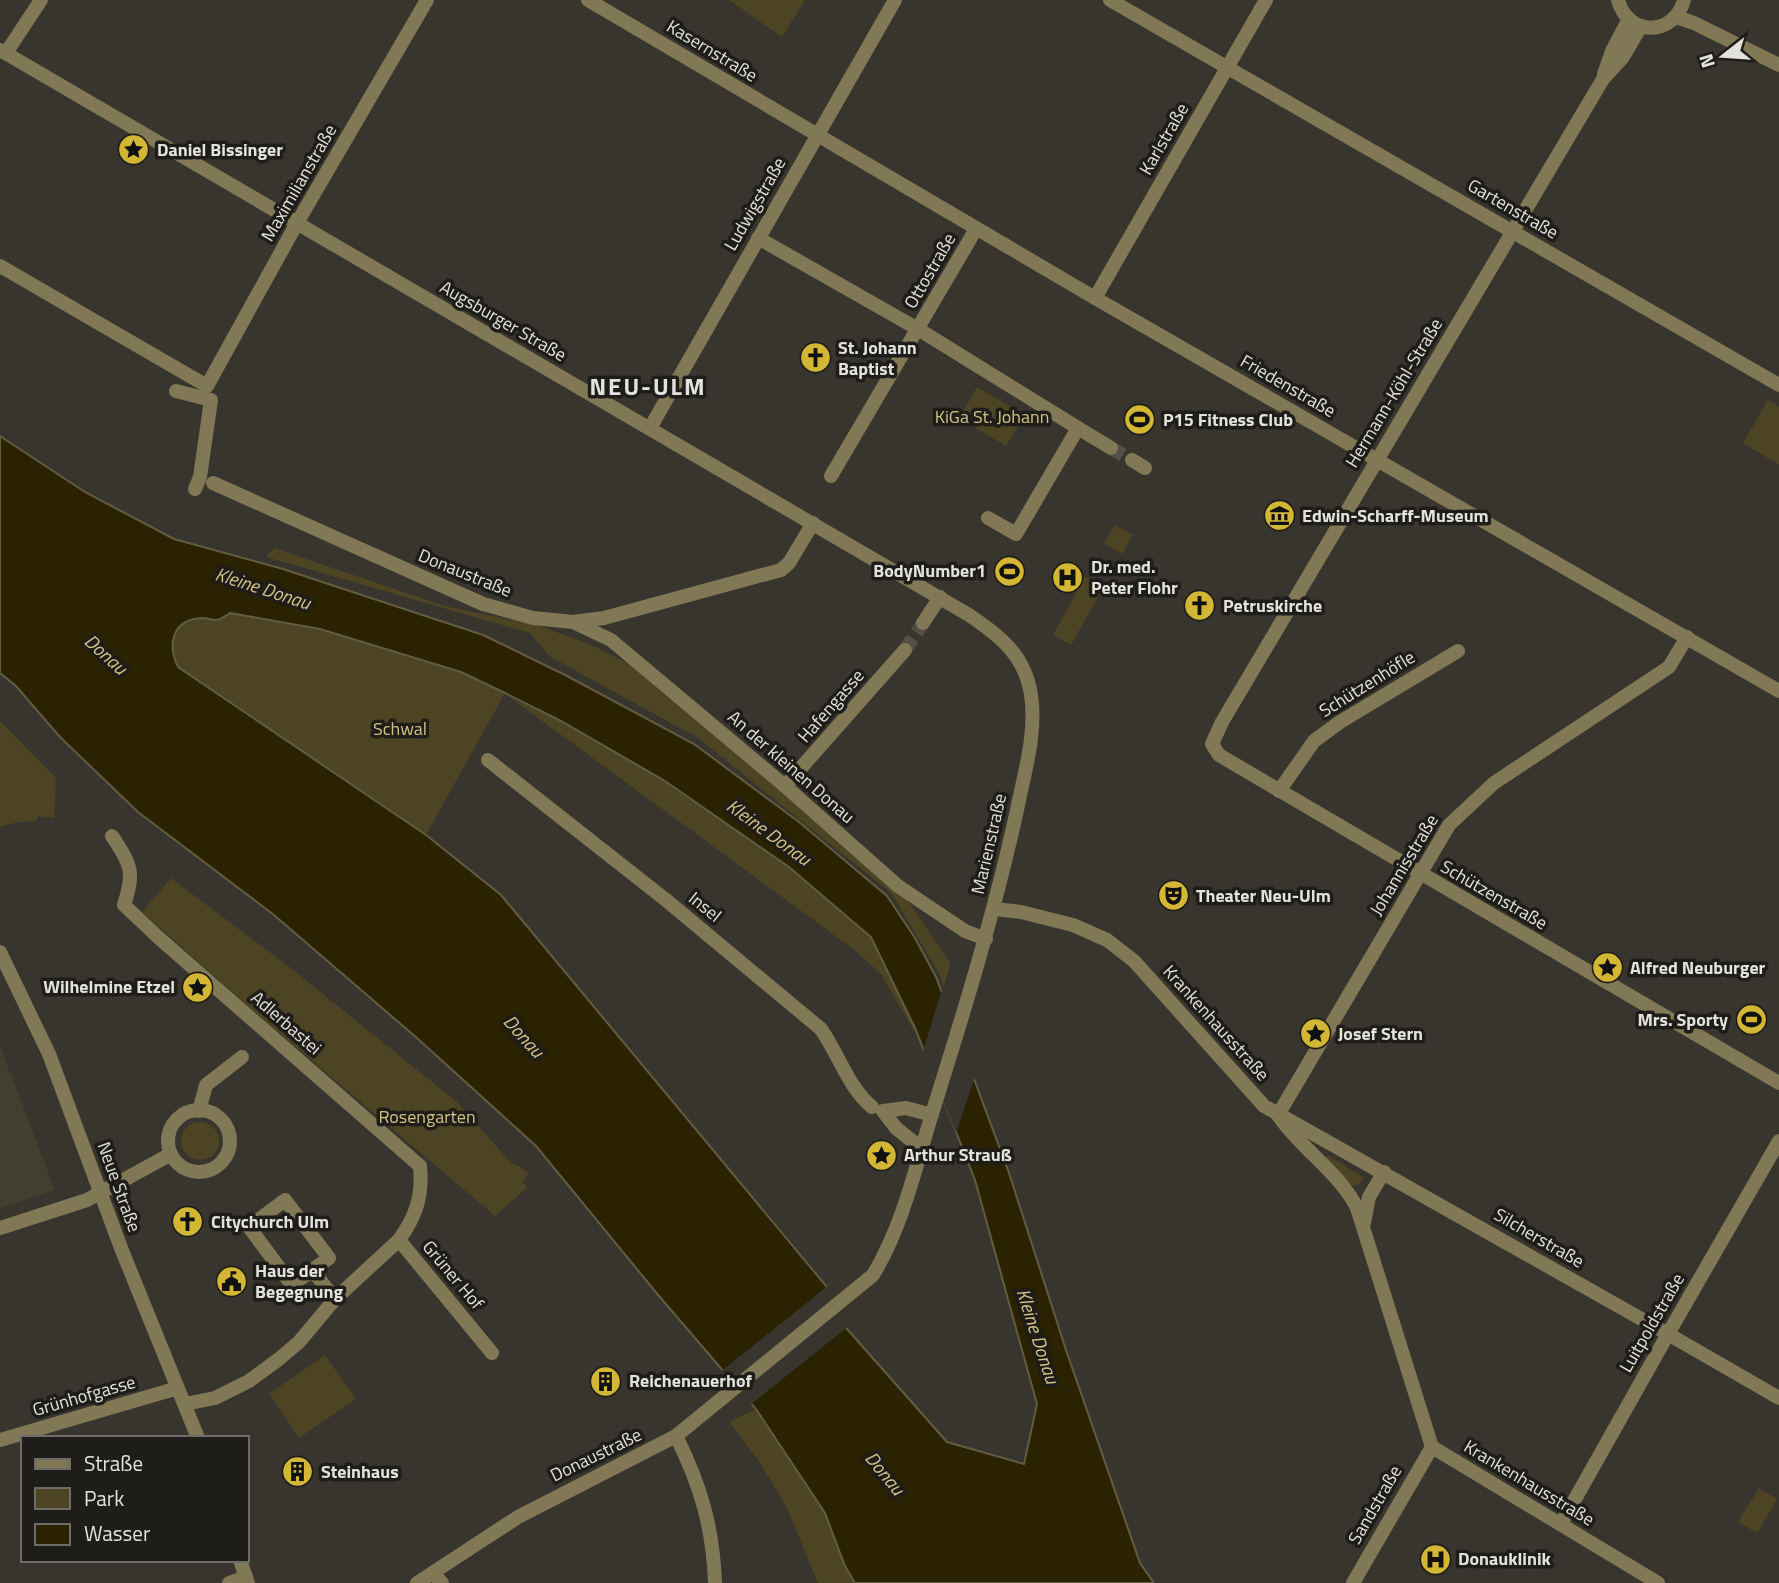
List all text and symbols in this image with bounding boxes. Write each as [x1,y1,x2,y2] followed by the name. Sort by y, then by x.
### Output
[662,13,763,88] street label: Kasernstraße
[1688,21,1758,91] north arrow
[1690,51,1722,72] text: N
[1132,98,1195,180] street label: Karlstraße
[254,119,343,246] street label: Maximilianstraße
[117,133,151,167] place icon: Daniel Bissinger
[157,136,283,163] place label: Daniel Bissinger
[717,152,792,255] street label: Ludwigstraße
[1463,172,1564,245] street label: Gartenstraße
[897,228,962,314] street label: Ottostraße
[435,273,572,368] street label: Augsburger Straße
[1338,313,1449,473] street label: Hermann-Köhl-Straße
[838,334,917,382] place label: St. Johann Baptist
[798,341,832,375] church icon: St. Johann Baptist
[1236,347,1341,424] street label: Friedenstraße
[589,368,707,404] district label: NEU-ULM
[935,403,1049,430] park label: KiGa St. Johann
[1123,403,1157,437] sports icon: P15 Fitness Club
[1163,406,1293,433] place label: P15 Fitness Club
[1262,499,1296,533] museum icon: Edwin-Scharff-Museum
[1302,502,1489,529] place label: Edwin-Scharff-Museum
[414,542,516,604] street label: Donaustraße
[1091,553,1178,601] place label: Dr. med. Peter Flohr
[992,554,1026,588] sports icon: BodyNumber1
[873,557,986,584] place label: BodyNumber1
[212,559,316,617] water label: Kleine Donau
[1051,560,1085,594] hospital icon: Dr. med. Peter Flohr
[1183,589,1217,623] church icon: Petruskirche
[1223,592,1322,619] place label: Petruskirche
[78,626,136,682] water label: Donau
[1314,643,1420,724] street label: Schützenhöfle
[791,663,870,748] street label: Hafengasse
[722,704,861,830] street label: An der kleinen Donau
[373,715,427,742] park label: Schwal
[721,791,819,873] water label: Kleine Donau
[964,791,1013,897] street label: Marienstraße
[1363,809,1445,921] street label: Johannisstraße
[1436,853,1553,936] street label: Schützenstraße
[1156,879,1190,913] theatre icon: Theater Neu-Ulm
[1196,882,1331,909] place label: Theater Neu-Ulm
[683,885,728,928] street label: Insel
[1590,951,1624,985] place icon: Alfred Neuburger
[1630,954,1766,981] place label: Alfred Neuburger
[1157,959,1276,1087] street label: Krankenhausstraße
[181,970,215,1004] place icon: Wilhelmine Etzel
[43,973,175,1000] place label: Wilhelmine Etzel
[245,984,328,1061] street label: Adlerbastei
[1734,1003,1768,1037] sports icon: Mrs. Sporty
[1637,1006,1728,1033] place label: Mrs. Sporty
[497,1008,553,1065] water label: Donau
[1298,1017,1332,1051] place icon: Josef Stern
[1338,1020,1423,1047] place label: Josef Stern
[378,1103,476,1130] park label: Rosengarten
[91,1138,148,1236] street label: Neue Straße
[864,1138,898,1172] place icon: Arthur Strauß
[904,1141,1012,1168] place label: Arthur Strauß
[1489,1201,1589,1274] street label: Silcherstraße
[171,1205,205,1239] church icon: Citychurch Ulm
[211,1208,329,1235] place label: Citychurch Ulm
[416,1234,491,1315] street label: Grüner Hof
[255,1257,343,1305] place label: Haus der Begegnung
[215,1264,249,1298] public building icon: Haus der Begegnung
[1612,1268,1691,1377] street label: Luitpoldstraße
[1009,1285,1068,1389] water label: Kleine Donau
[589,1364,623,1398] building icon: Reichenauerhof
[629,1367,753,1394] place label: Reichenauerhof
[29,1368,138,1423] street label: Grünhofgasse
[545,1421,646,1488] street label: Donaustraße
[1459,1433,1600,1532] street label: Krankenhausstraße
[21,1436,248,1562] legend
[859,1444,913,1502] water label: Donau
[84,1447,143,1479] text: Straße
[281,1455,315,1489] building icon: Steinhaus
[321,1458,399,1485] place label: Steinhaus
[1341,1460,1408,1549] street label: Sandstraße
[84,1482,124,1514] text: Park
[84,1517,150,1549] text: Wasser
[1418,1542,1452,1576] hospital icon: Donauklinik
[1458,1545,1552,1572] place label: Donauklinik

